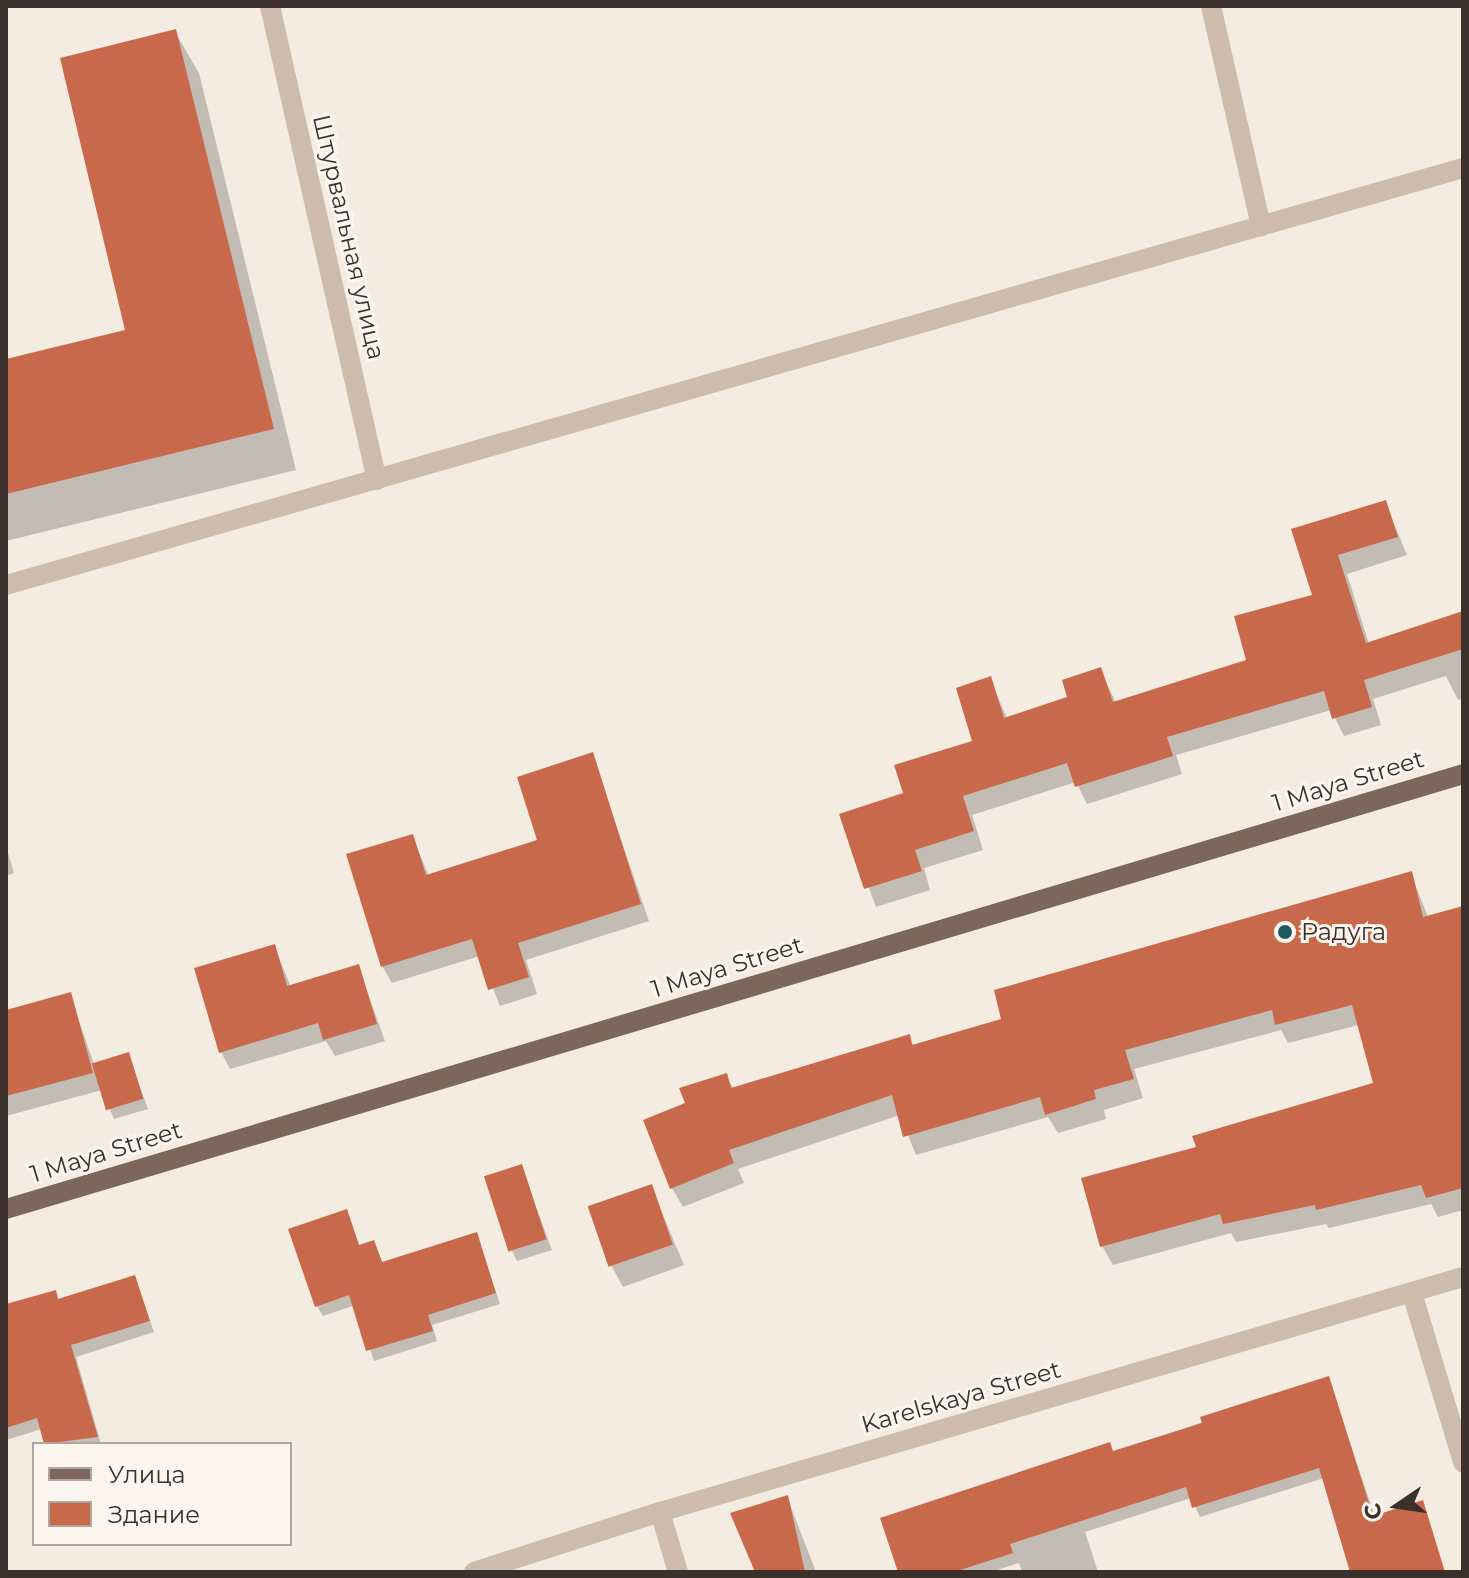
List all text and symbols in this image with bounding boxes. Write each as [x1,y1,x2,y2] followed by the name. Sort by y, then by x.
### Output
[307,112,391,362] street label: Штурвальная улица
[1269,744,1427,818] street label: 1 Maya Street
[1301,918,1386,946] place label: Радуга
[1276,923,1294,941] marker: Радуга
[648,930,806,1004] street label: 1 Maya Street
[27,1115,185,1189] street label: 1 Maya Street
[858,1355,1064,1439] street label: Karelskaya Street
[32,1442,292,1546] legend
[108,1460,186,1489] text: Улица
[1357,1466,1437,1546] north arrow
[108,1500,200,1529] text: Здание
[1358,1501,1388,1522] text: С

